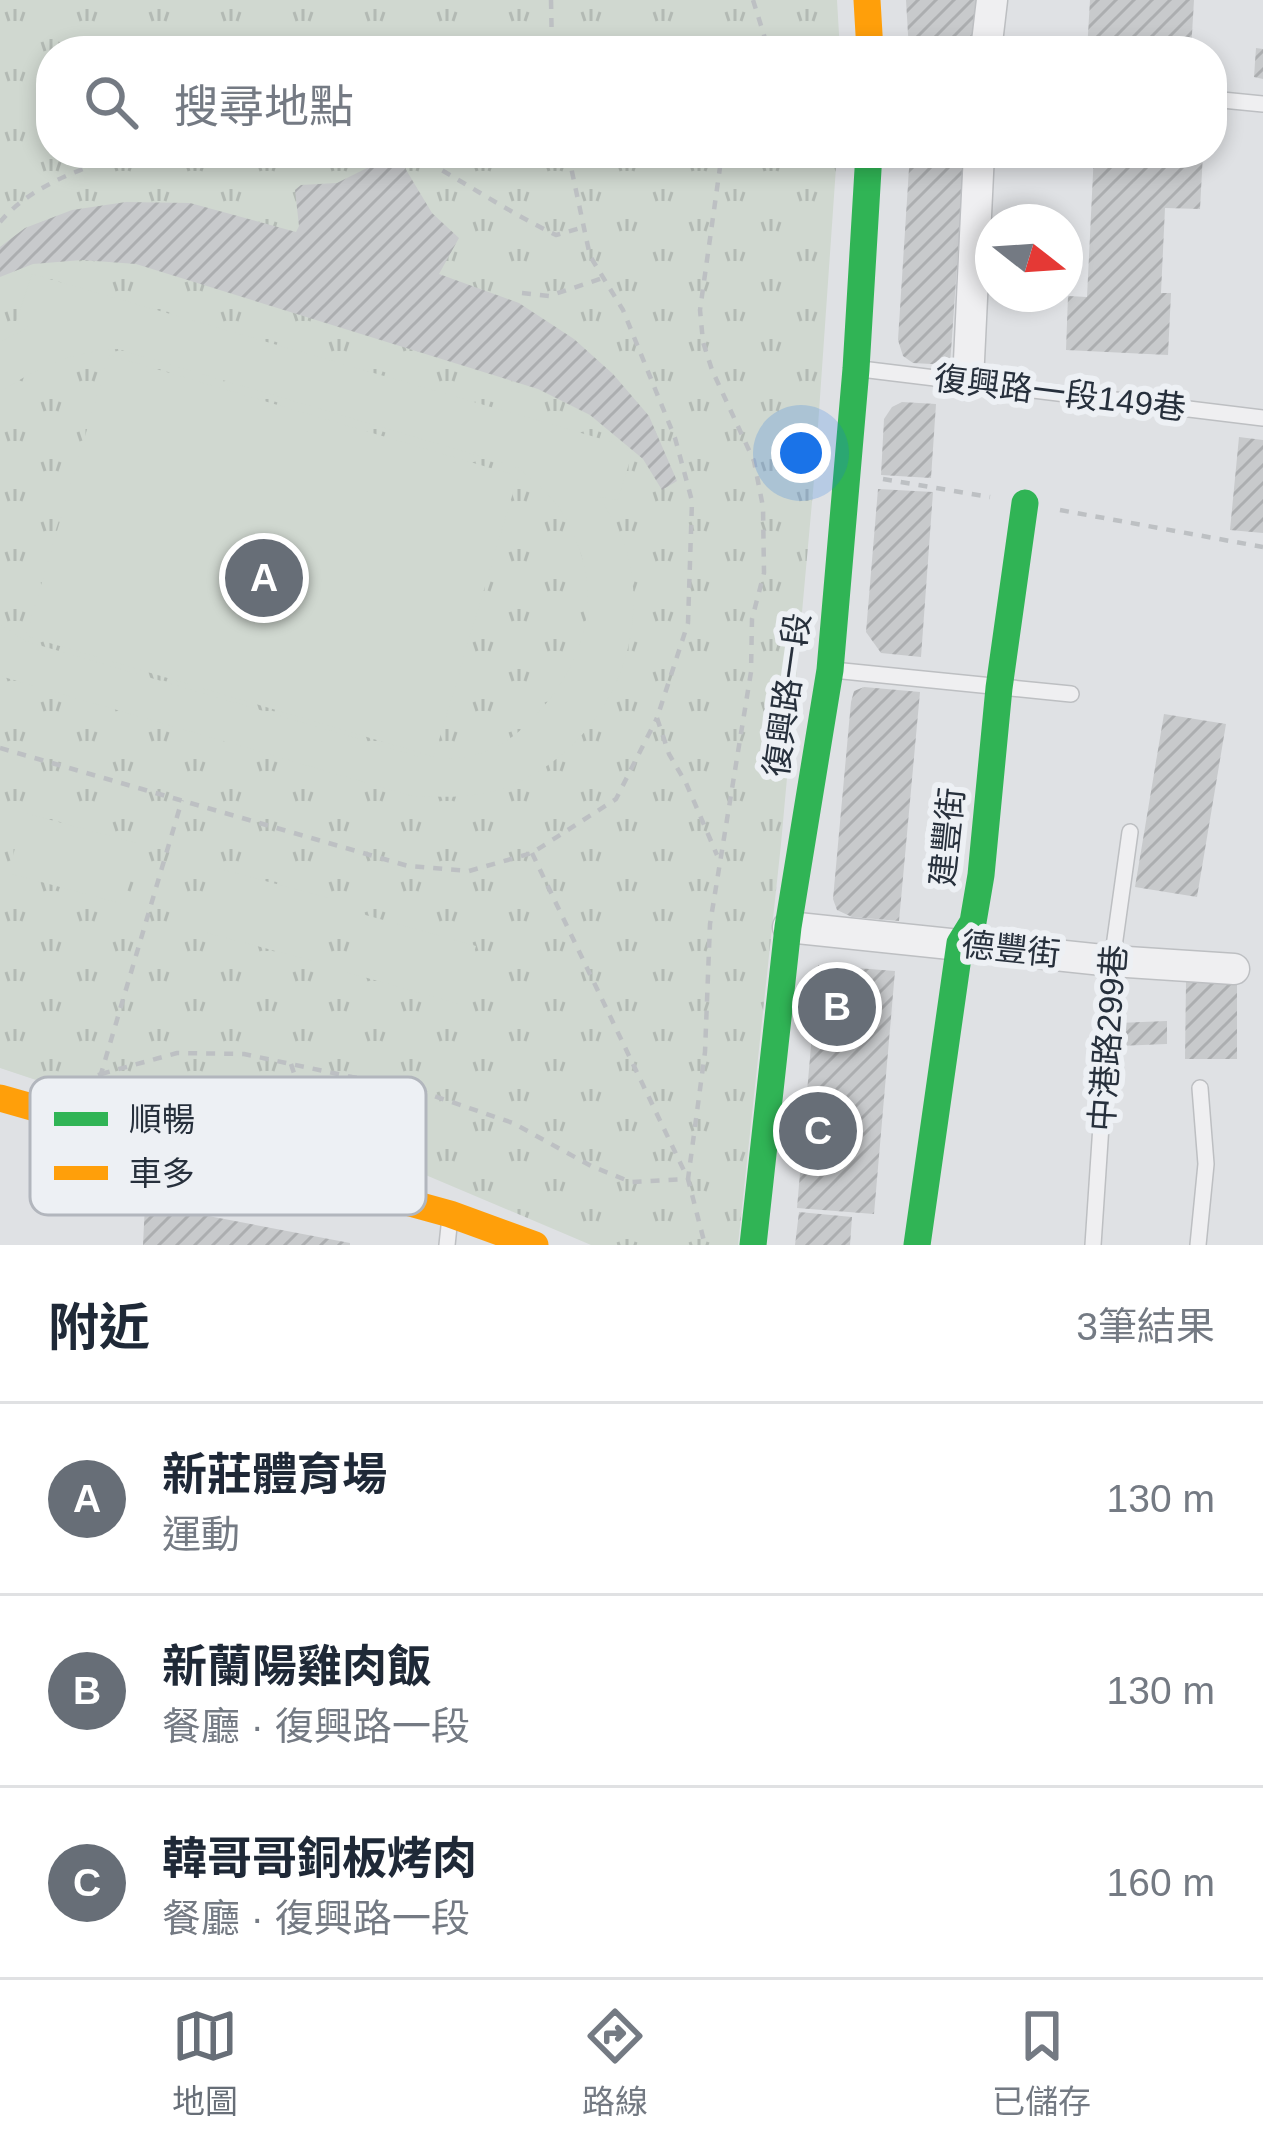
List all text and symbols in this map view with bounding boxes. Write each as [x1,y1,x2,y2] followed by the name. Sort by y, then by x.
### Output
[36,36,1227,168] search box
[78,69,144,135] icon: search
[174,81,354,132] text: 搜尋地點
[975,204,1083,312] north arrow
[932,359,1188,427] street label: 復興路一段149巷
[771,423,831,483] your location
[225,533,303,623] pin: A
[757,611,817,779] street label: 復興路一段
[923,786,971,888] street label: 建豐街
[960,925,1062,973] street label: 德豐街
[1083,943,1133,1133] street label: 中港路299巷
[798,962,876,1052] pin: B
[30,1077,426,1215] legend
[779,1086,857,1176] pin: C
[129,1101,195,1138] text: 順暢
[129,1155,195,1192] text: 車多
[48,1299,150,1356] text: 附近
[1076,1305,1215,1348] text: 3筆結果
[162,1449,387,1500] text: 新莊體育場
[73,1477,101,1520] text: A
[1107,1477,1215,1520] text: 130 m
[162,1513,240,1556] text: 運動
[162,1641,432,1692] text: 新蘭陽雞肉飯
[73,1669,101,1712] text: B
[1107,1669,1215,1712] text: 130 m
[162,1705,470,1748] text: 餐廳 · 復興路一段
[162,1833,477,1884] text: 韓哥哥銅板烤肉
[73,1861,101,1904] text: C
[1107,1861,1215,1904] text: 160 m
[162,1897,470,1940] text: 餐廳 · 復興路一段
[172,2003,238,2123] tab: 地圖
[582,2003,648,2123] tab: 路線
[992,2003,1091,2123] tab: 已儲存

